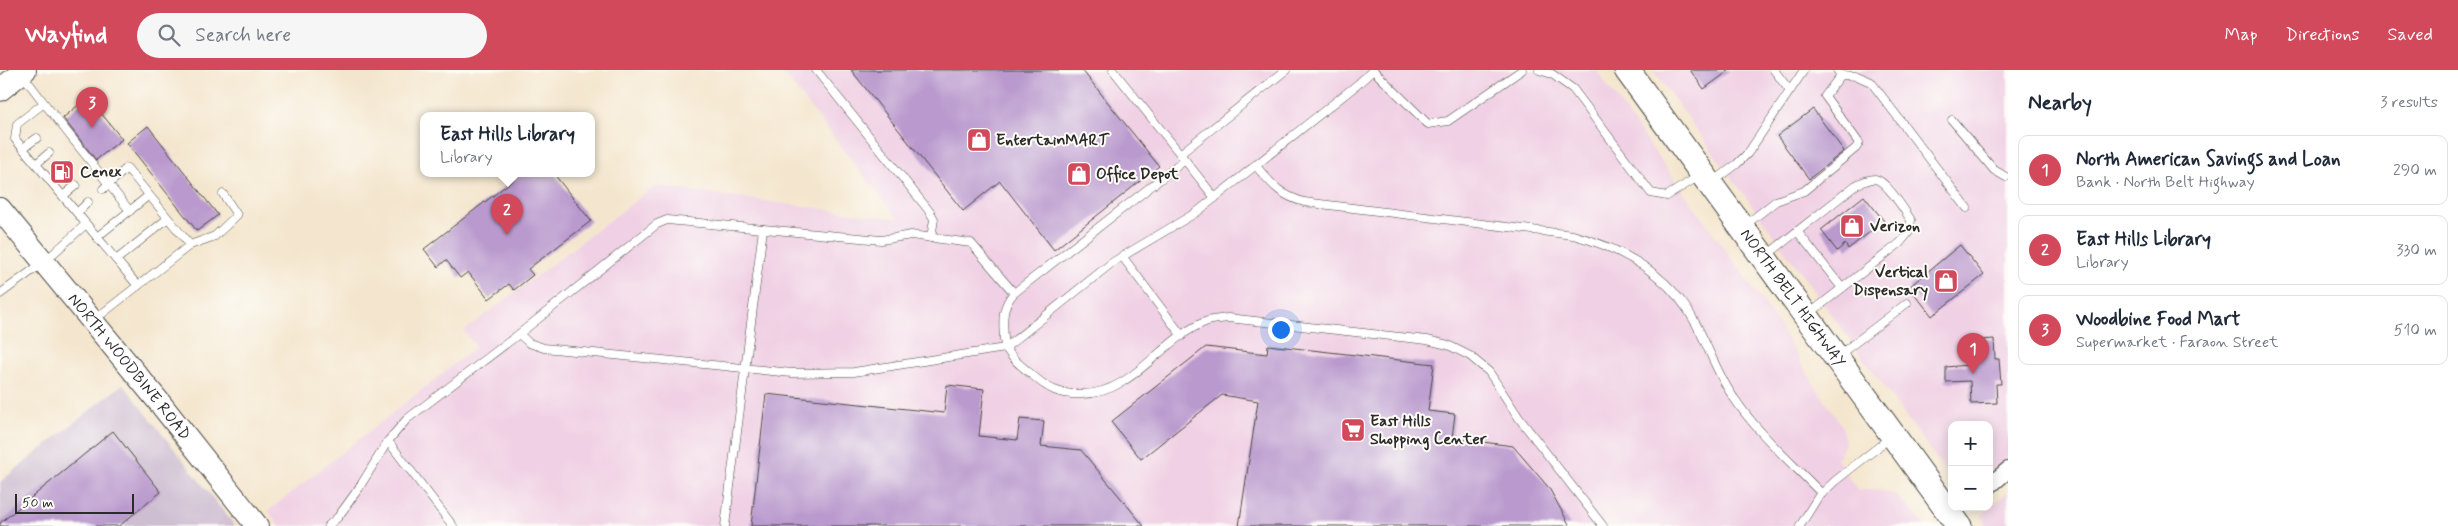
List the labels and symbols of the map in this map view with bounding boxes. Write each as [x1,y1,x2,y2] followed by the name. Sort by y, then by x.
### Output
[76,87,108,128] pin: 3
[966,127,992,153] shop icon: EntertainMART
[996,130,1110,151] place label: EntertainMART
[49,159,75,185] fuel station icon: Cenex
[1066,161,1092,187] shop icon: Office Depot
[80,162,121,183] place label: Cenex
[1096,164,1179,185] place label: Office Depot
[491,194,523,235] pin: 2
[1839,213,1865,239] shop icon: Verizon
[1870,216,1920,237] place label: Verizon
[1735,224,1851,372] street label: NORTH BELT HIGHWAY
[1853,262,1928,301] place label: Vertical Dispensary
[1933,268,1959,294] shop icon: Vertical Dispensary
[63,289,196,444] street label: NORTH WOODBINE ROAD
[1268,317,1294,343] your location
[1957,333,1989,374] pin: 1
[1370,411,1487,451] place label: East Hills Shopping Center
[1340,417,1366,443] supermarket icon: East Hills Shopping Center
[15,491,134,514] scale bar

